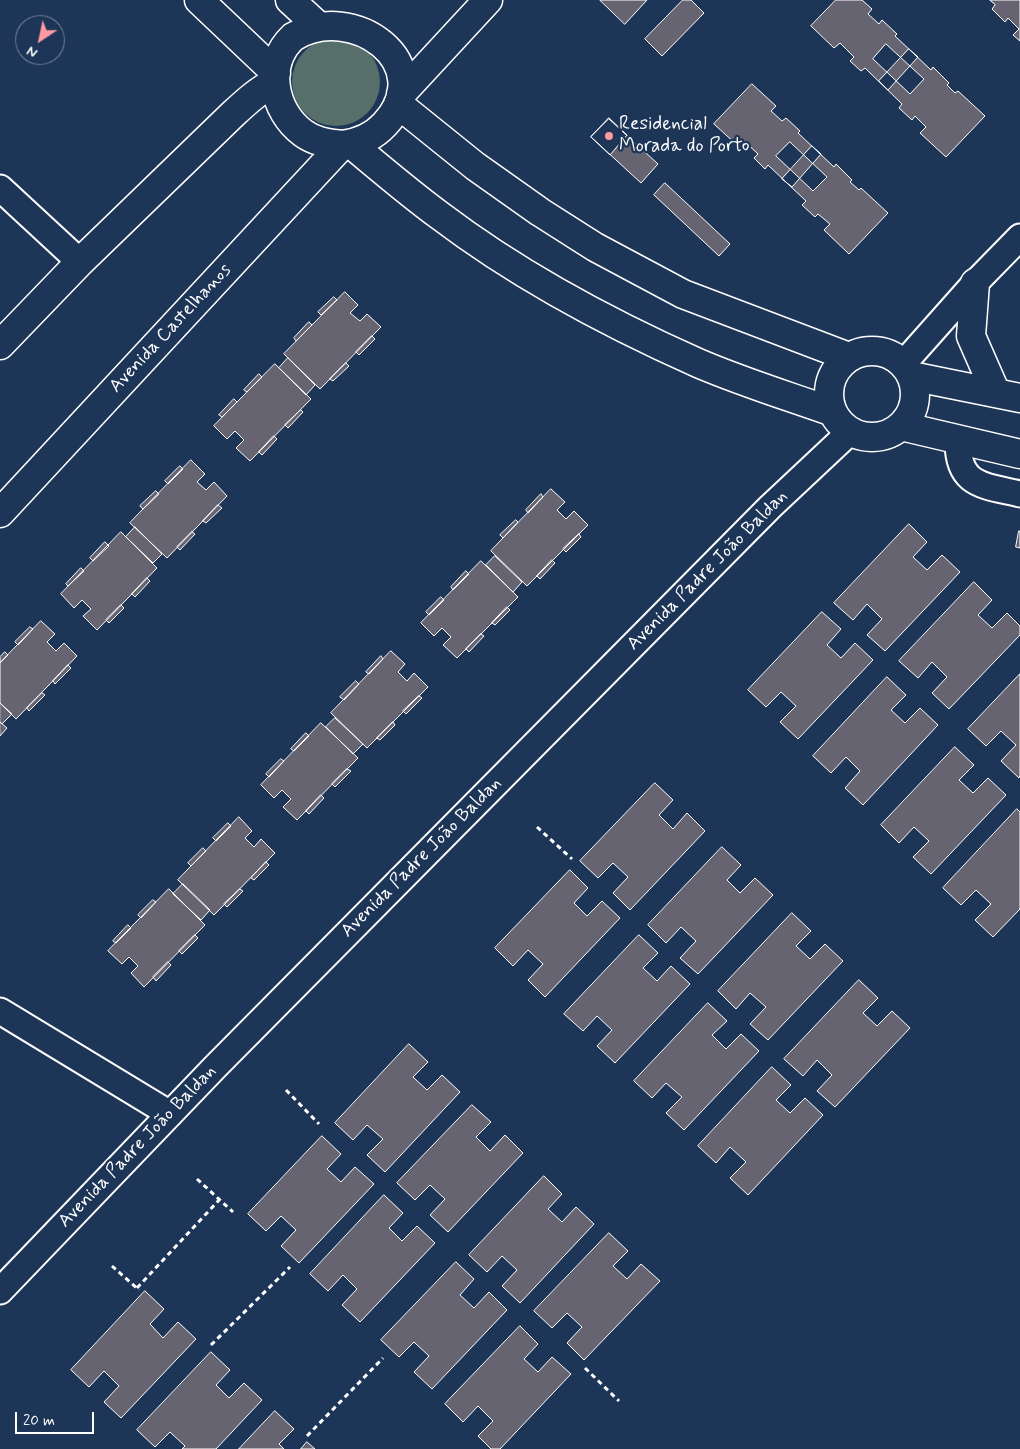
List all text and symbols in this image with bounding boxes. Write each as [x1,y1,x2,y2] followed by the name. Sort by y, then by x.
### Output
[15,15,65,65] north arrow
[23,42,41,62] text: N
[619,114,750,158] place label: Residencial Morada do Porto
[603,130,615,142] marker: Residencial Morada do Porto
[105,260,237,398] street label: Avenida Castelhanos
[623,486,793,656] street label: Avenida Padre João Baldan
[337,773,507,943] street label: Avenida Padre João Baldan
[54,1061,222,1233] street label: Avenida Padre João Baldan
[18,1402,96,1434] scale bar
[23,1411,55,1431] text: 20 m

